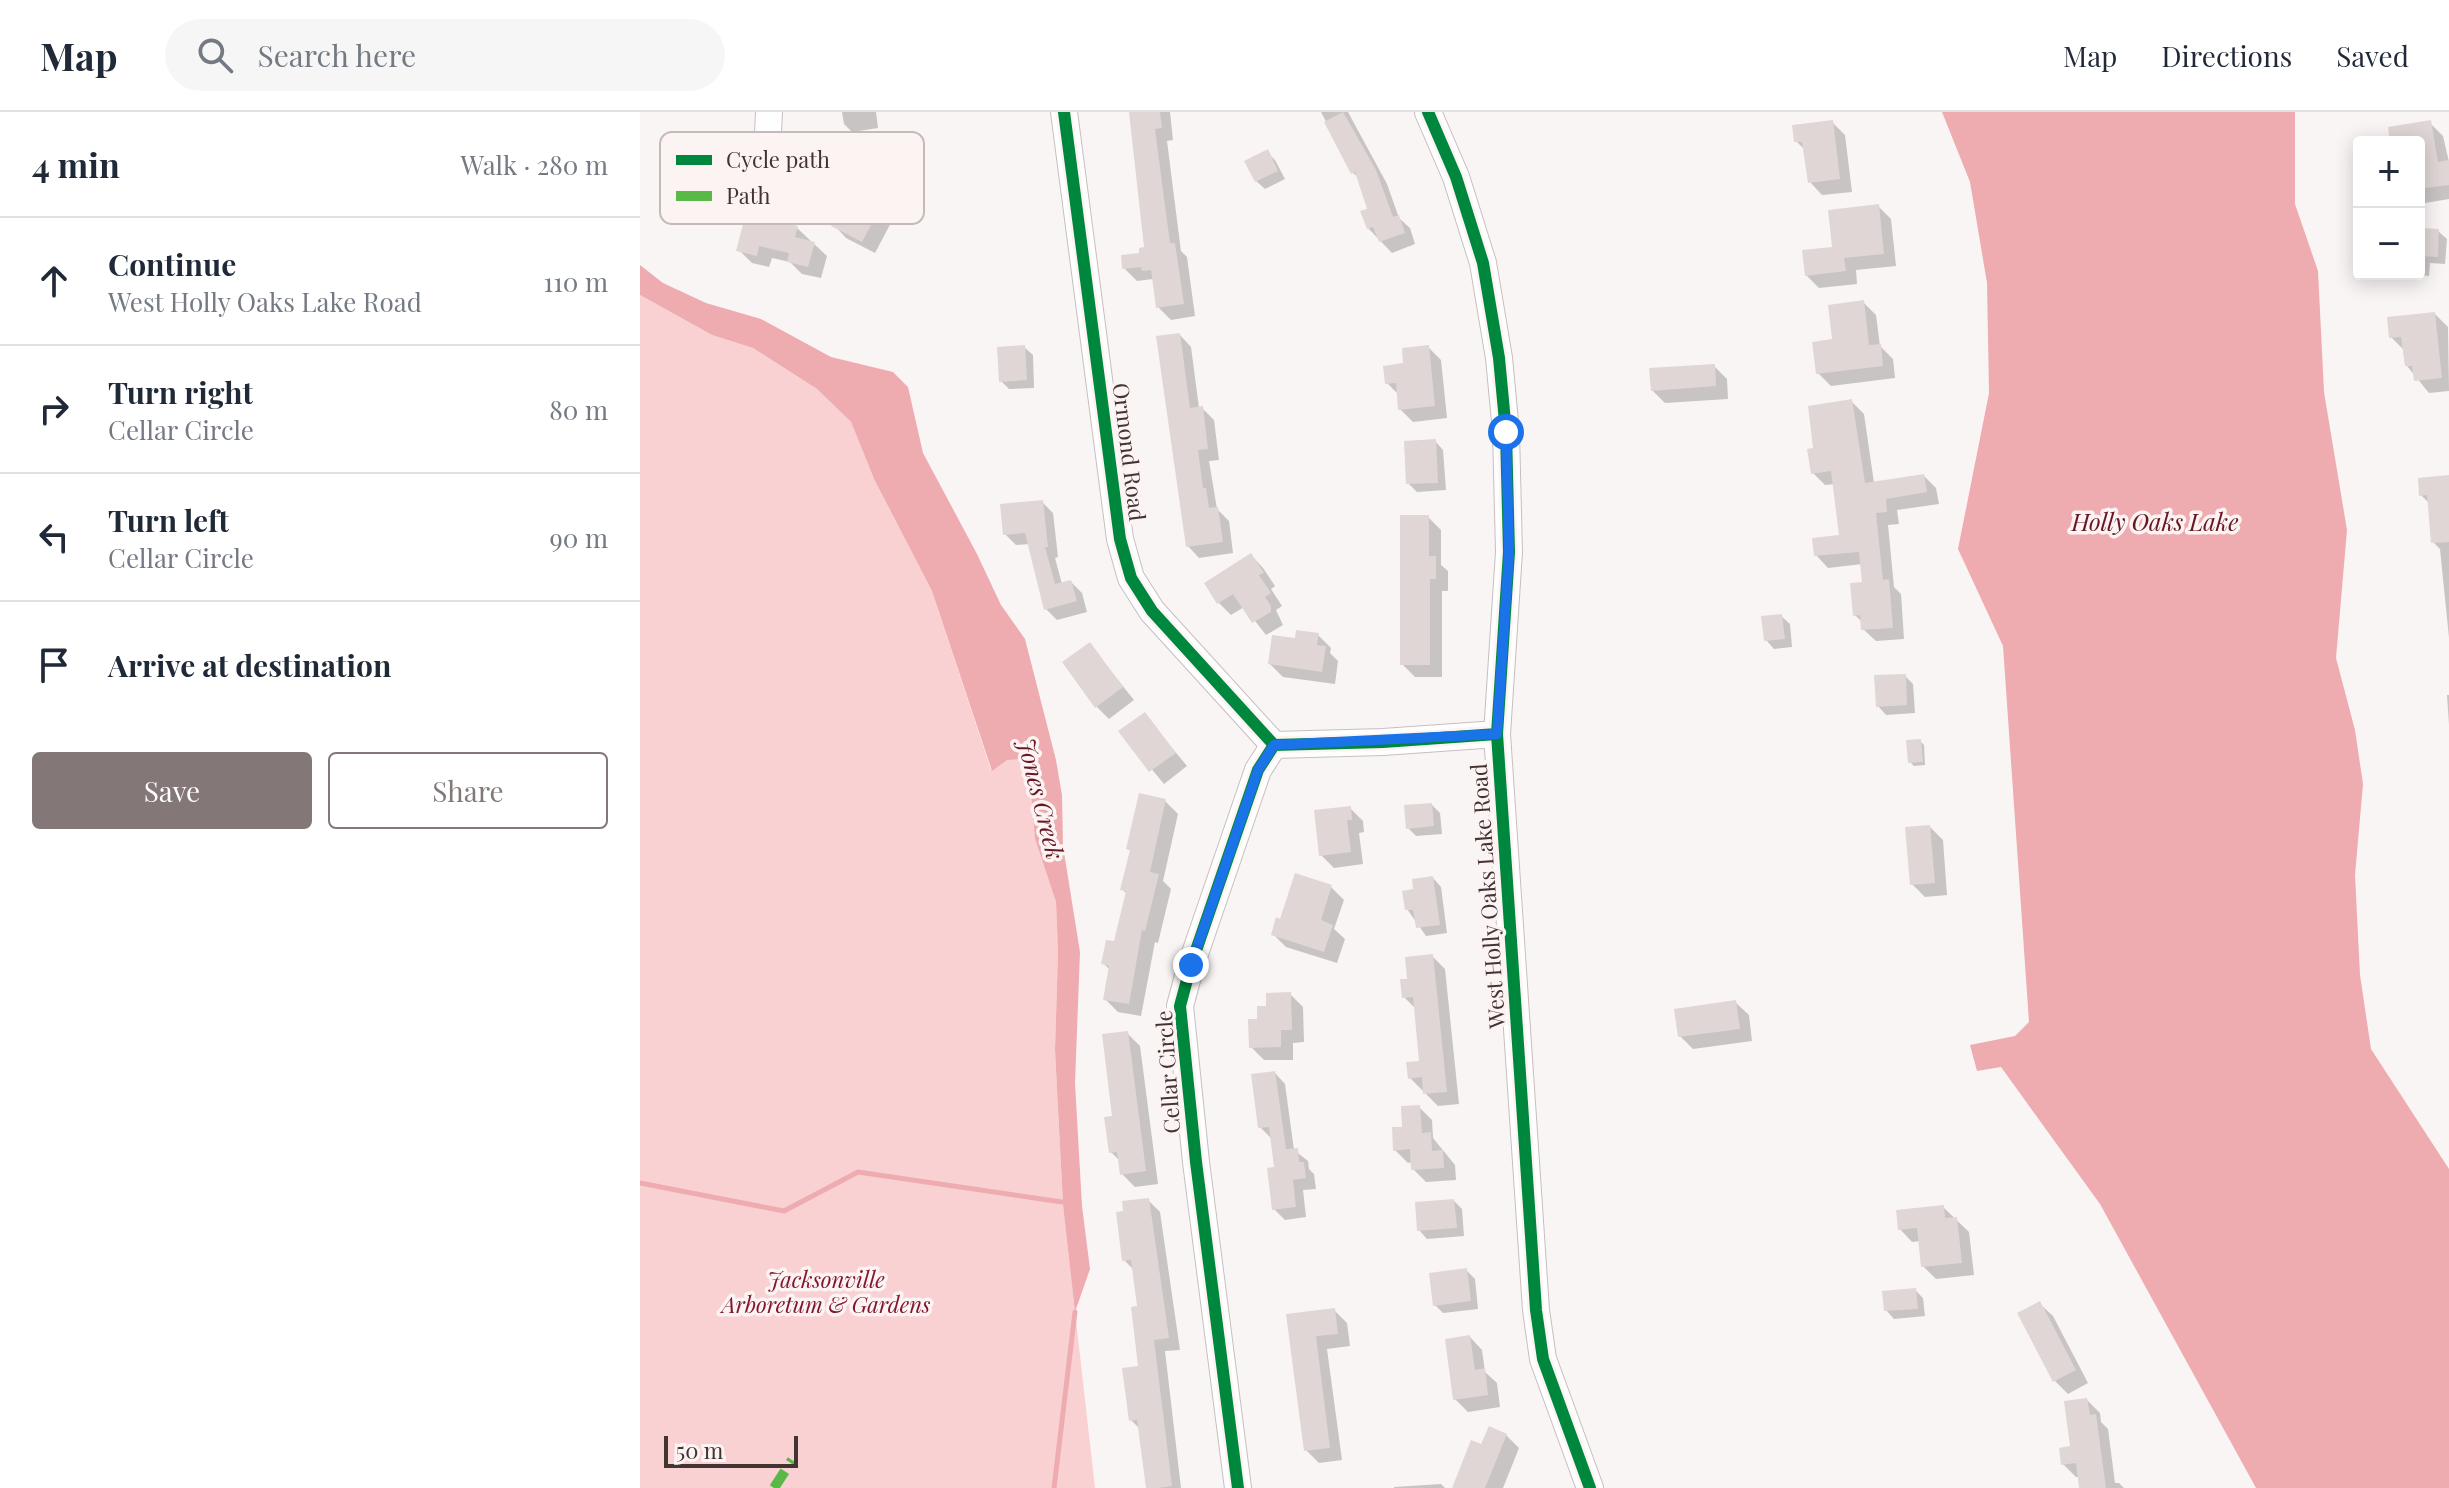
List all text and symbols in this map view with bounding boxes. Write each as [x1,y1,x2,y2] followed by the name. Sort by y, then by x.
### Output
[165,19,725,91] search box
[40,30,117,81] text: Map
[193,33,237,77] icon: search
[257,35,416,75] text: Search here
[2063,37,2117,74] text: Map
[2161,37,2292,74] text: Directions
[2336,37,2409,74] text: Saved
[660,132,924,224] legend
[2353,136,2425,280] map controls
[2353,136,2425,208] button: +
[32,141,120,187] text: 4 min
[726,144,830,174] text: Cycle path
[460,147,608,182] text: Walk · 280 m
[726,180,770,210] text: Path
[2353,208,2425,280] button: −
[108,244,236,284] text: Continue
[32,259,76,303] icon: ahead
[544,264,608,299] text: 110 m
[108,284,422,319] text: West Holly Oaks Lake Road
[108,372,253,412] text: Turn right
[1107,381,1153,523] street label: Ormond Road
[32,387,76,431] icon: right
[549,392,608,427] text: 80 m
[108,412,254,447] text: Cellar Circle
[1488,414,1524,450] route start
[108,500,229,540] text: Turn left
[2070,505,2239,537] water label: Holly Oaks Lake
[32,515,76,559] icon: left
[550,520,608,555] text: 90 m
[108,540,254,575] text: Cellar Circle
[32,643,76,687] icon: arrive
[108,645,391,685] text: Arrive at destination
[1011,734,1072,863] water label: Jones Creek
[32,752,312,829] button: Save
[328,752,608,829] button: Share
[1463,762,1511,1031] street label: West Holly Oaks Lake Road
[1173,947,1209,983] route end
[1148,1009,1186,1135] street label: Cellar Circle
[720,1264,931,1319] park label: Jacksonville Arboretum & Gardens
[664,1432,798,1468] scale bar
[676,1435,723,1465] text: 50 m

